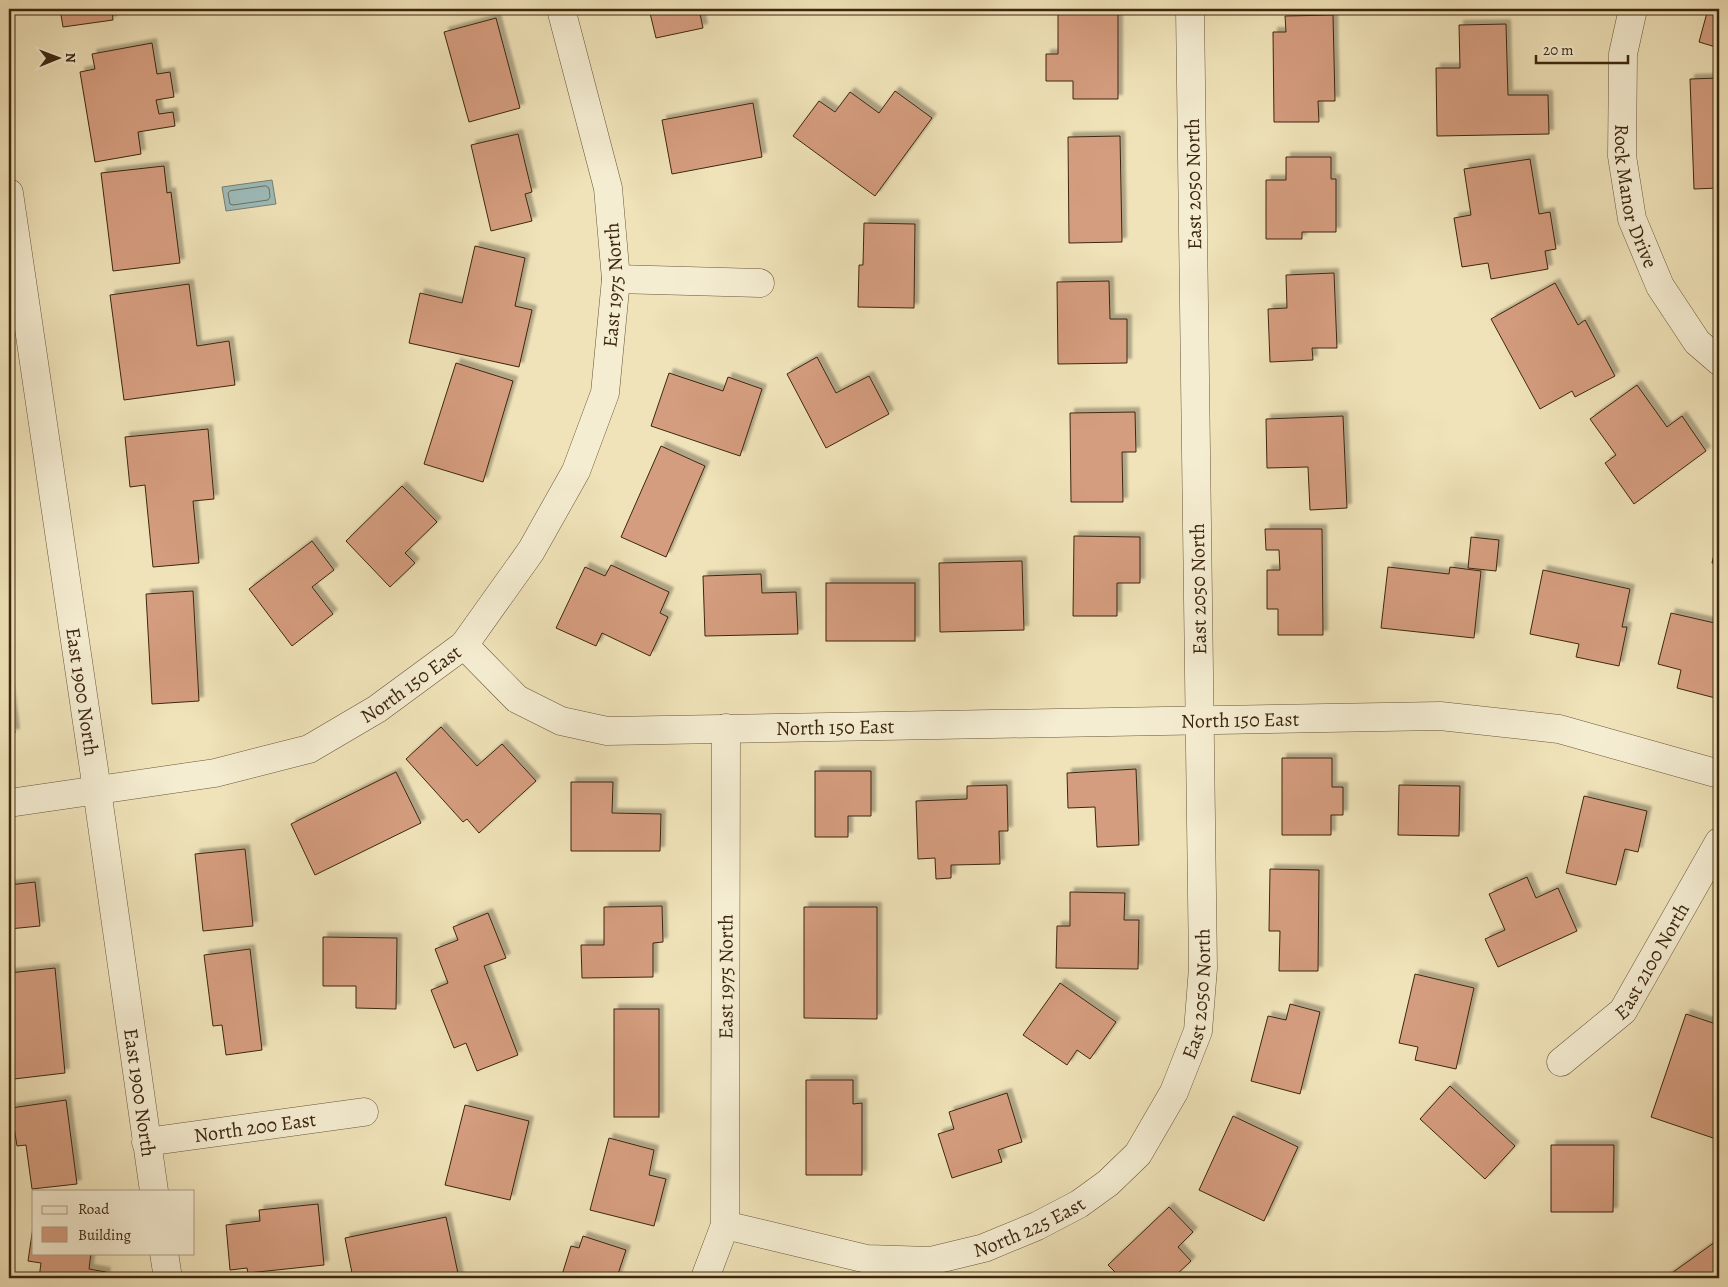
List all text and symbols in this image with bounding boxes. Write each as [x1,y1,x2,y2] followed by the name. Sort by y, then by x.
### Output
[32,32,82,82] north arrow
[1536,32,1628,64] scale bar
[1543,40,1574,60] text: 20 m
[61,53,80,63] text: N
[1179,118,1208,250] street label: East 2050 North
[1608,124,1664,272] street label: Rock Manor Drive
[596,221,630,349] street label: East 1975 North
[1184,523,1213,655] street label: East 2050 North
[59,626,105,758] street label: East 1900 North
[356,638,467,730] street label: North 150 East
[1181,706,1300,735] street label: North 150 East
[776,713,895,742] street label: North 150 East
[1609,898,1696,1026] street label: East 2100 North
[712,914,740,1039] street label: East 1975 North
[1175,928,1217,1063] street label: East 2050 North
[117,1027,162,1159] street label: East 1900 North
[192,1106,318,1149] street label: North 200 East
[32,1190,195,1254] legend
[971,1191,1091,1264] street label: North 225 East
[78,1199,110,1219] text: Road
[78,1225,131,1245] text: Building

